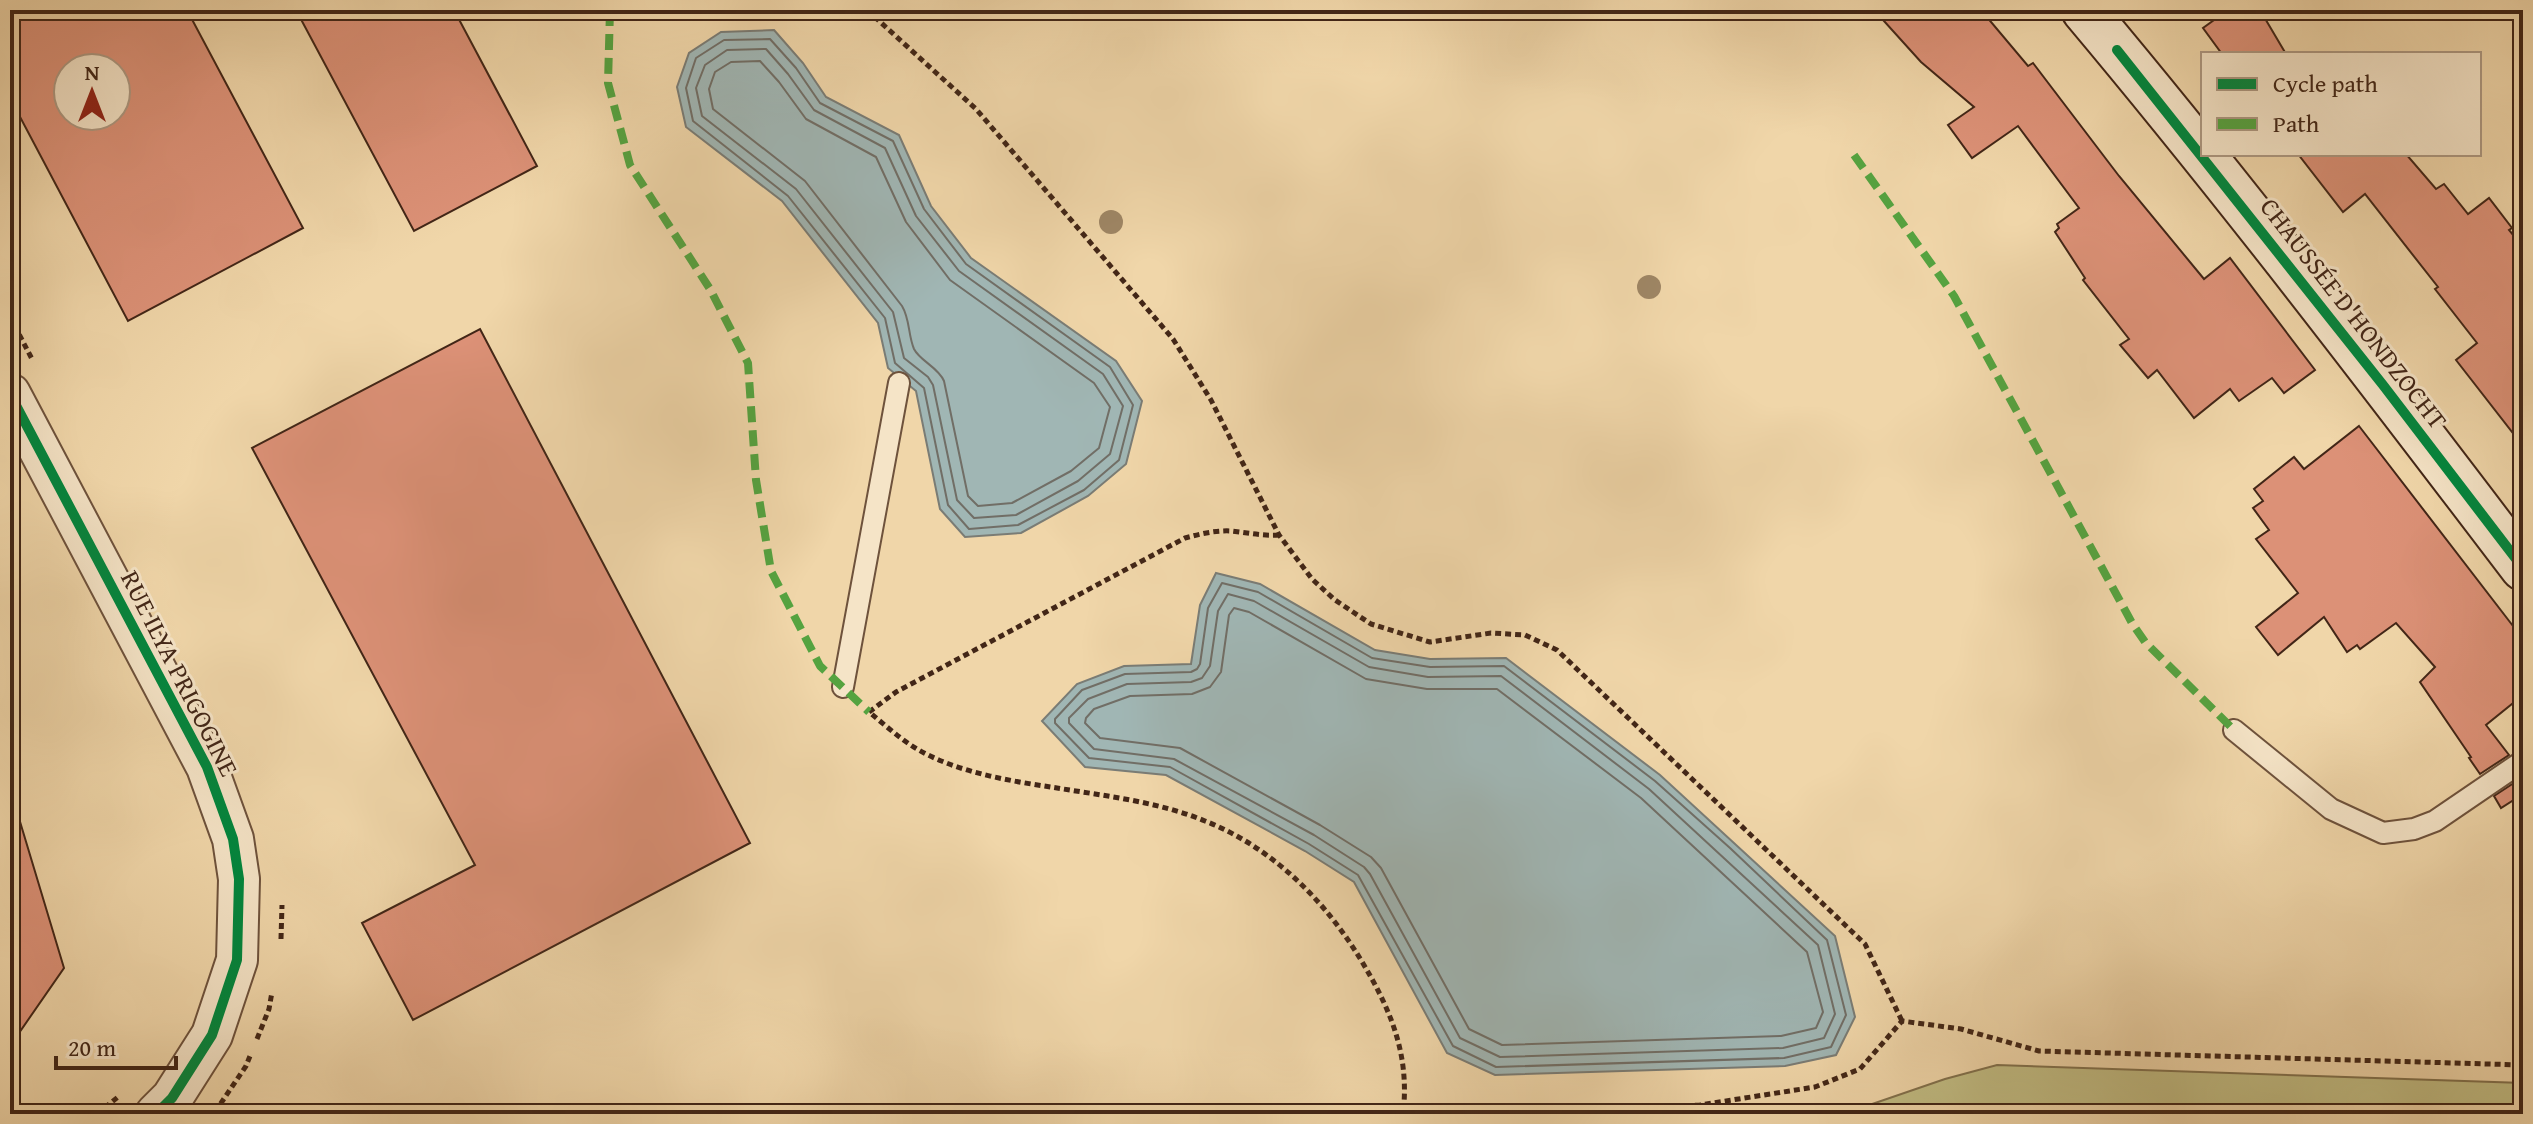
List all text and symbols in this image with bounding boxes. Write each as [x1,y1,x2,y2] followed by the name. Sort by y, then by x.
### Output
[52,52,132,132] north arrow
[2201,52,2481,156] legend
[85,56,100,88] text: N
[2273,66,2378,101] text: Cycle path
[2273,106,2320,141] text: Path
[2251,189,2457,437] street label: CHAUSSÉE D'HONDZOCHT
[111,563,249,783] street label: RUE ILYA PRIGOGINE
[56,1020,176,1070] scale bar
[68,1030,116,1065] text: 20 m

